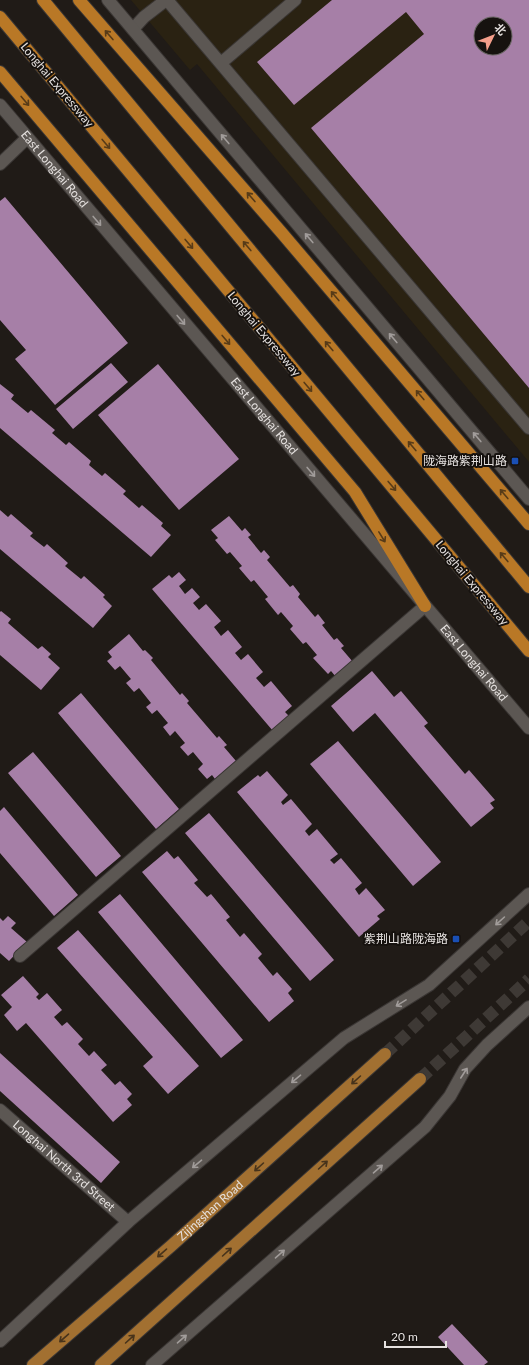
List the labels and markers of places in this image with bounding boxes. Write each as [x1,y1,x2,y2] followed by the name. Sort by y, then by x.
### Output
[423,453,507,468] place label: 陇海路紫荆山路
[510,456,520,466] marker: 陇海路紫荆山路
[364,931,448,946] place label: 紫荆山路陇海路
[451,934,461,944] marker: 紫荆山路陇海路

